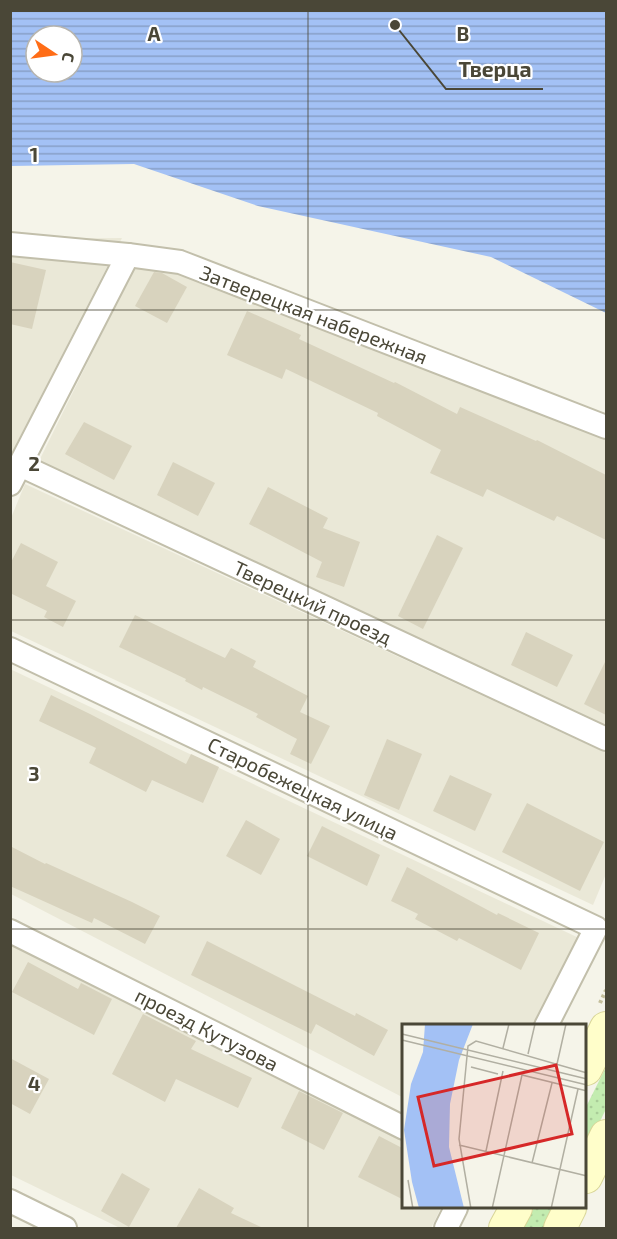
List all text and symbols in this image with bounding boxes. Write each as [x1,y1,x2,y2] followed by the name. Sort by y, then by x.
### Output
[147,21,161,45] text: A
[457,21,469,45] text: B
[24,24,84,84] north arrow
[446,50,543,89] callout: Тверца
[59,51,79,64] text: С
[459,56,531,81] text: Тверца
[30,142,38,166] text: 1
[197,259,431,369] street label: Затверецкая набережная
[28,451,40,475] text: 2
[230,555,396,649] street label: Тверецкий проезд
[203,731,402,845] street label: Старобежецкая улица
[28,761,40,785] text: 3
[131,983,283,1076] street label: проезд Кутузова
[402,1024,587,1209] inset map
[28,1071,41,1095] text: 4

